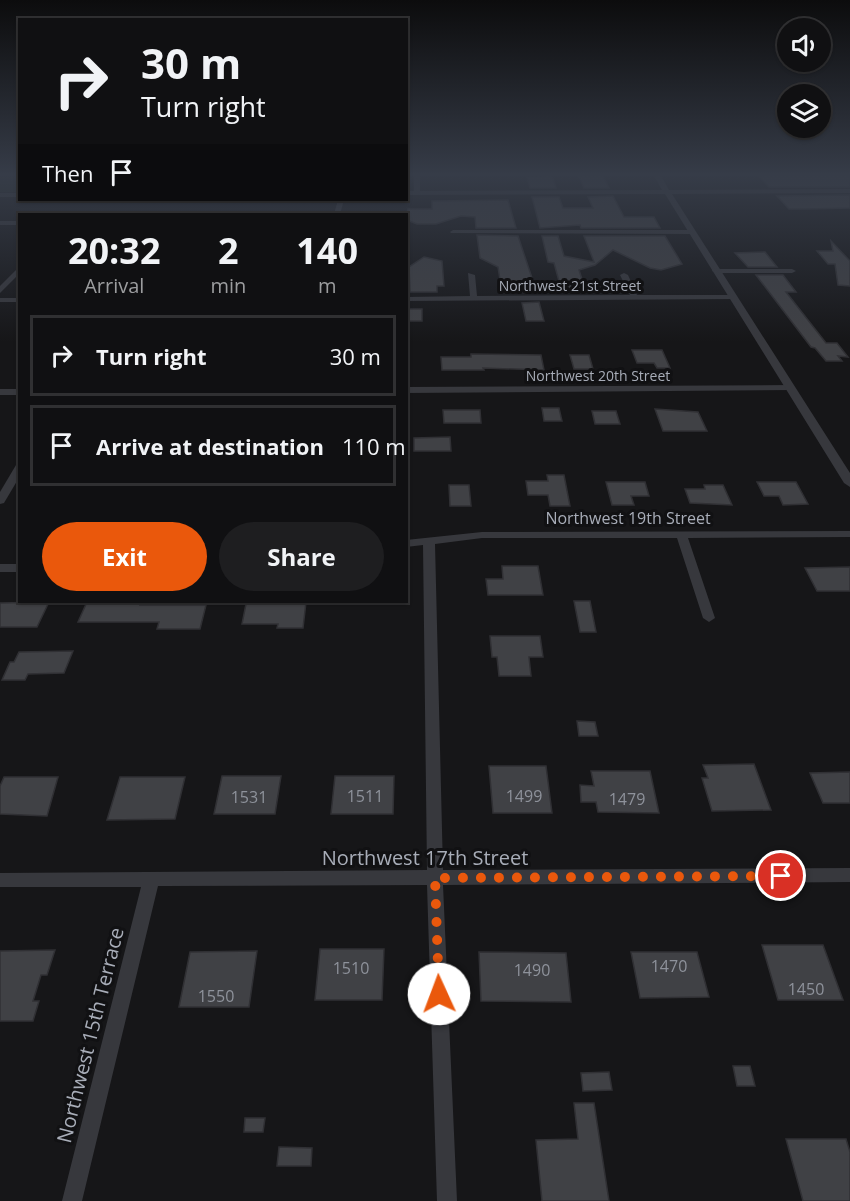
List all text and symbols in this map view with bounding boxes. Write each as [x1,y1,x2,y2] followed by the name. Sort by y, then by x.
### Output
[777,18,831,138] map controls
[777,18,831,72] button: sound
[141,34,241,91] text: 30 m
[42,42,120,120] icon: right
[777,84,831,138] button: layers
[141,88,266,125] text: Turn right
[105,156,138,189] icon: arrive
[42,158,93,188] text: Then
[68,226,161,275] text: 20:32
[218,226,239,275] text: 2
[296,226,358,275] text: 140
[84,272,144,299] text: Arrival
[210,272,246,299] text: min
[318,272,336,299] text: m
[499,276,641,295] street label: Northwest 21st Street
[45,339,78,372] icon: right
[96,341,207,371] text: Turn right
[330,341,381,371] text: 30 m
[526,366,670,385] street label: Northwest 20th Street
[45,429,78,462] icon: arrive
[96,431,324,461] text: Arrive at destination
[342,431,406,461] text: 110 m
[545,507,711,529] street label: Northwest 19th Street
[42,522,207,591] button: Exit
[219,522,384,591] button: Share
[347,785,383,807] house number: 1511
[506,785,542,807] house number: 1499
[231,786,267,808] house number: 1531
[609,788,645,810] house number: 1479
[322,844,528,871] street label: Northwest 17th Street
[755,850,806,901] pin
[764,859,797,892] icon: arrive
[50,924,130,1146] street label: Northwest 15th Terrace
[651,955,687,977] house number: 1470
[333,957,369,979] house number: 1510
[514,959,550,981] house number: 1490
[407,962,471,1026] position arrow
[788,978,824,1000] house number: 1450
[198,985,234,1007] house number: 1550

